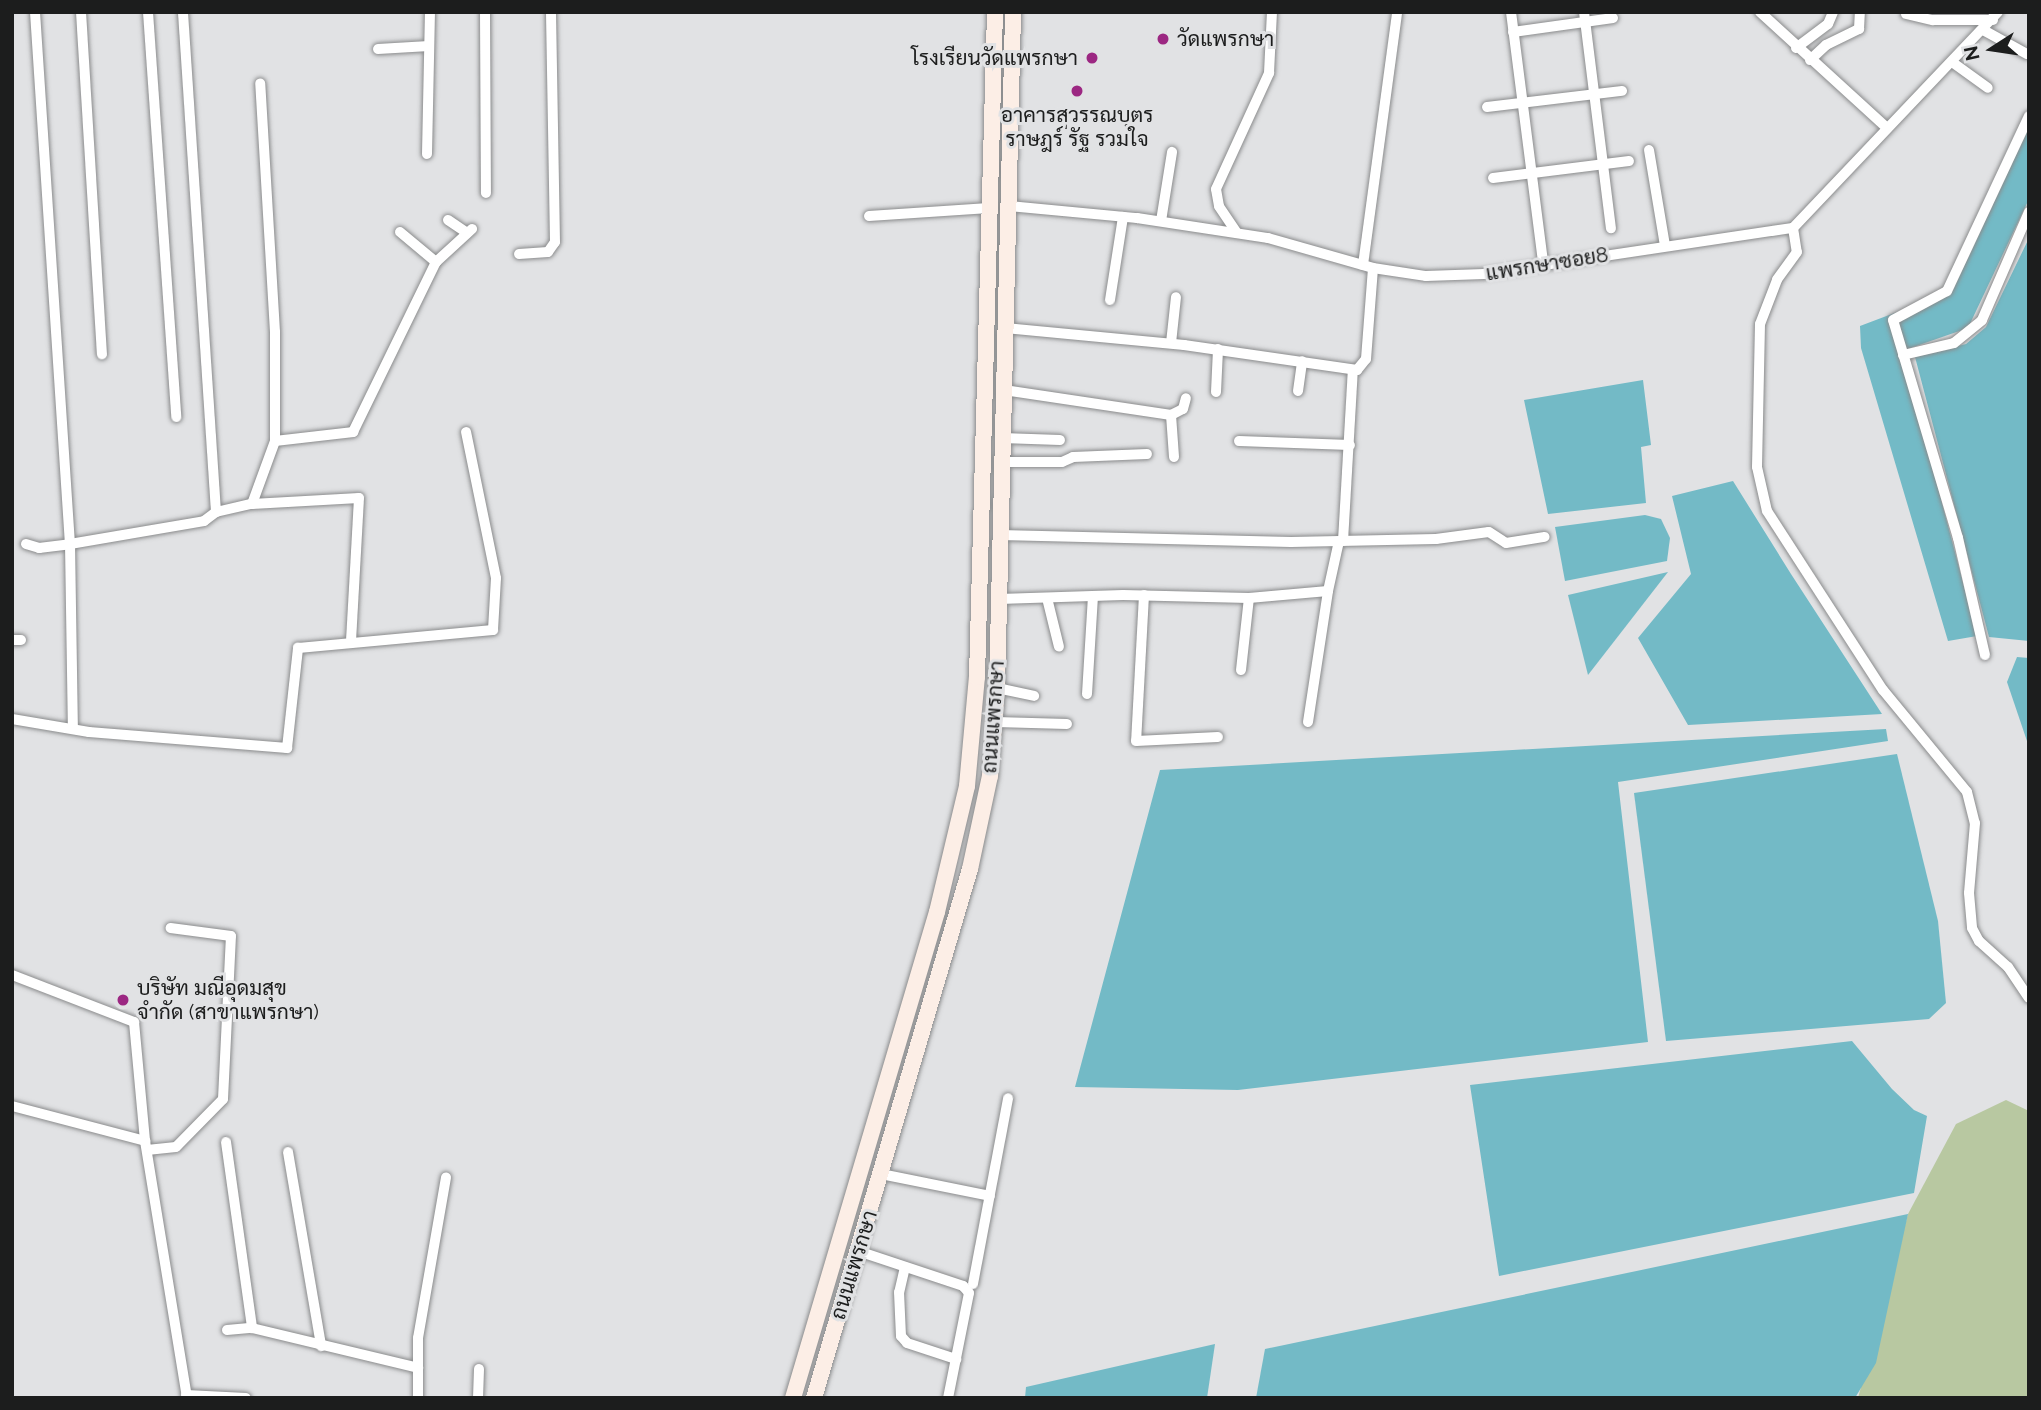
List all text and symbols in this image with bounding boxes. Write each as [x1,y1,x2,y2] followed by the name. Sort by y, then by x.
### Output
[1957,14,2027,84] north arrow
[1177,26,1274,52] place label: วัดแพรกษา
[1155,31,1171,47] marker: วัดแพรกษา
[1959,44,1984,63] text: N
[911,45,1078,71] place label: โรงเรียนวัดแพรกษา
[1084,50,1100,66] marker: โรงเรียนวัดแพรกษา
[1069,83,1085,99] marker: อาคารสุวรรณบุตร ราษฎร์ รัฐ รวมใจ
[1001,102,1153,152] place label: อาคารสุวรรณบุตร ราษฎร์ รัฐ รวมใจ
[1484,242,1610,286] street label: แพรกษาซอย8
[976,660,1010,774] street label: ถนนแพรกษา
[137,975,319,1025] place label: บริษัท มณีอุดมสุข จำกัด (สาขาแพรกษา)
[115,992,131,1008] marker: บริษัท มณีอุดมสุข จำกัด (สาขาแพรกษา)
[825,1207,883,1323] street label: ถนนแพรกษา

